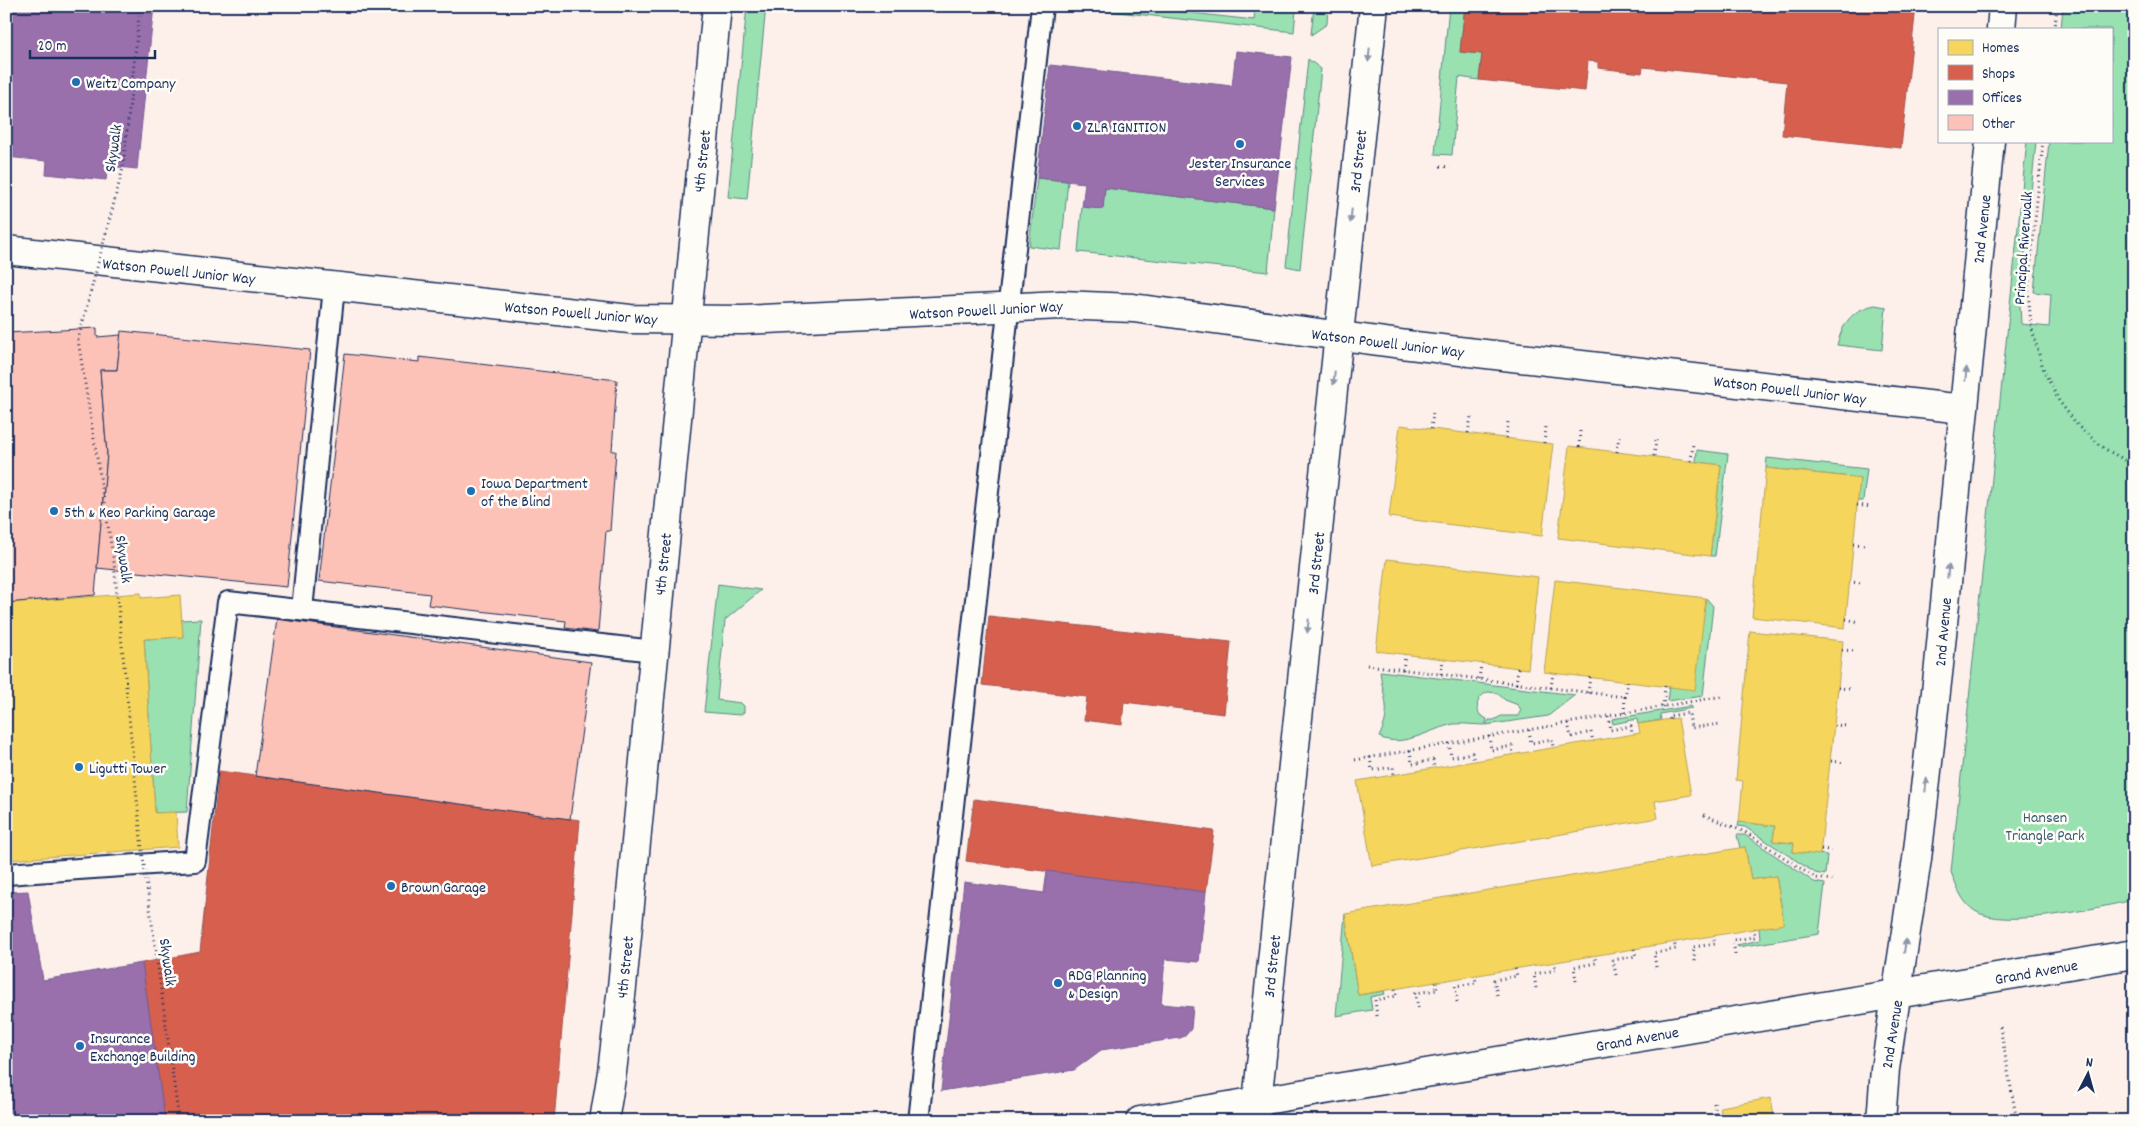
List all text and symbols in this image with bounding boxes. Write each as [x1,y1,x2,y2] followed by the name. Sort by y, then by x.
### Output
[30,28,155,60] scale bar
[1938,28,2112,142] legend
[38,36,66,58] text: 20 m
[1982,38,2020,60] text: Homes
[1365,47,1373,63] one-way arrow
[1982,64,2015,86] text: Shops
[86,73,176,96] place label: Weitz Company
[70,76,82,88] marker: Weitz Company
[1982,88,2022,110] text: Offices
[1982,114,2016,136] text: Other
[1087,117,1167,140] place label: ZLR IGNITION
[1071,120,1083,132] marker: ZLR IGNITION
[100,123,129,174] street label: Skywalk
[689,129,718,194] street label: 4th Street
[1345,129,1374,194] street label: 3rd Street
[1234,138,1246,150] marker: Jester Insurance Services
[1189,153,1291,194] place label: Jester Insurance Services
[2009,191,2040,306] street label: Principal Riverwalk
[1968,194,1999,265] street label: 2nd Avenue
[1347,209,1355,225] one-way arrow
[101,253,257,292] street label: Watson Powell Junior Way
[503,296,659,333] street label: Watson Powell Junior Way
[909,296,1064,327] street label: Watson Powell Junior Way
[1310,324,1466,365] street label: Watson Powell Junior Way
[1962,366,1970,382] one-way arrow
[1330,370,1338,386] one-way arrow
[1712,371,1868,412] street label: Watson Powell Junior Way
[481,473,588,514] place label: Iowa Department of the Blind
[465,485,477,497] marker: Iowa Department of the Blind
[64,502,216,525] place label: 5th & Keo Parking Garage
[48,505,60,517] marker: 5th & Keo Parking Garage
[1303,531,1332,596] street label: 3rd Street
[650,532,679,597] street label: 4th Street
[108,534,137,585] street label: Skywalk
[1944,563,1952,579] one-way arrow
[1930,597,1959,668] street label: 2nd Avenue
[1304,619,1312,635] one-way arrow
[89,758,166,781] place label: Ligutti Tower
[73,761,85,773] marker: Ligutti Tower
[1922,776,1930,792] one-way arrow
[2006,807,2084,848] park label: Hansen Triangle Park
[401,877,486,900] place label: Brown Garage
[385,880,397,892] marker: Brown Garage
[1259,934,1288,999] street label: 3rd Street
[612,935,641,1000] street label: 4th Street
[152,937,181,988] street label: Skywalk
[1901,938,1909,954] one-way arrow
[1993,955,2080,992] street label: Grand Avenue
[1068,965,1146,1006] place label: RDG Planning & Design
[1052,977,1064,989] marker: RDG Planning & Design
[1877,998,1910,1070] street label: 2nd Avenue
[1594,1022,1681,1059] street label: Grand Avenue
[90,1028,196,1069] place label: Insurance Exchange Building
[74,1040,86,1052] marker: Insurance Exchange Building
[2062,1050,2112,1100] north arrow
[2085,1053,2094,1073] text: N

